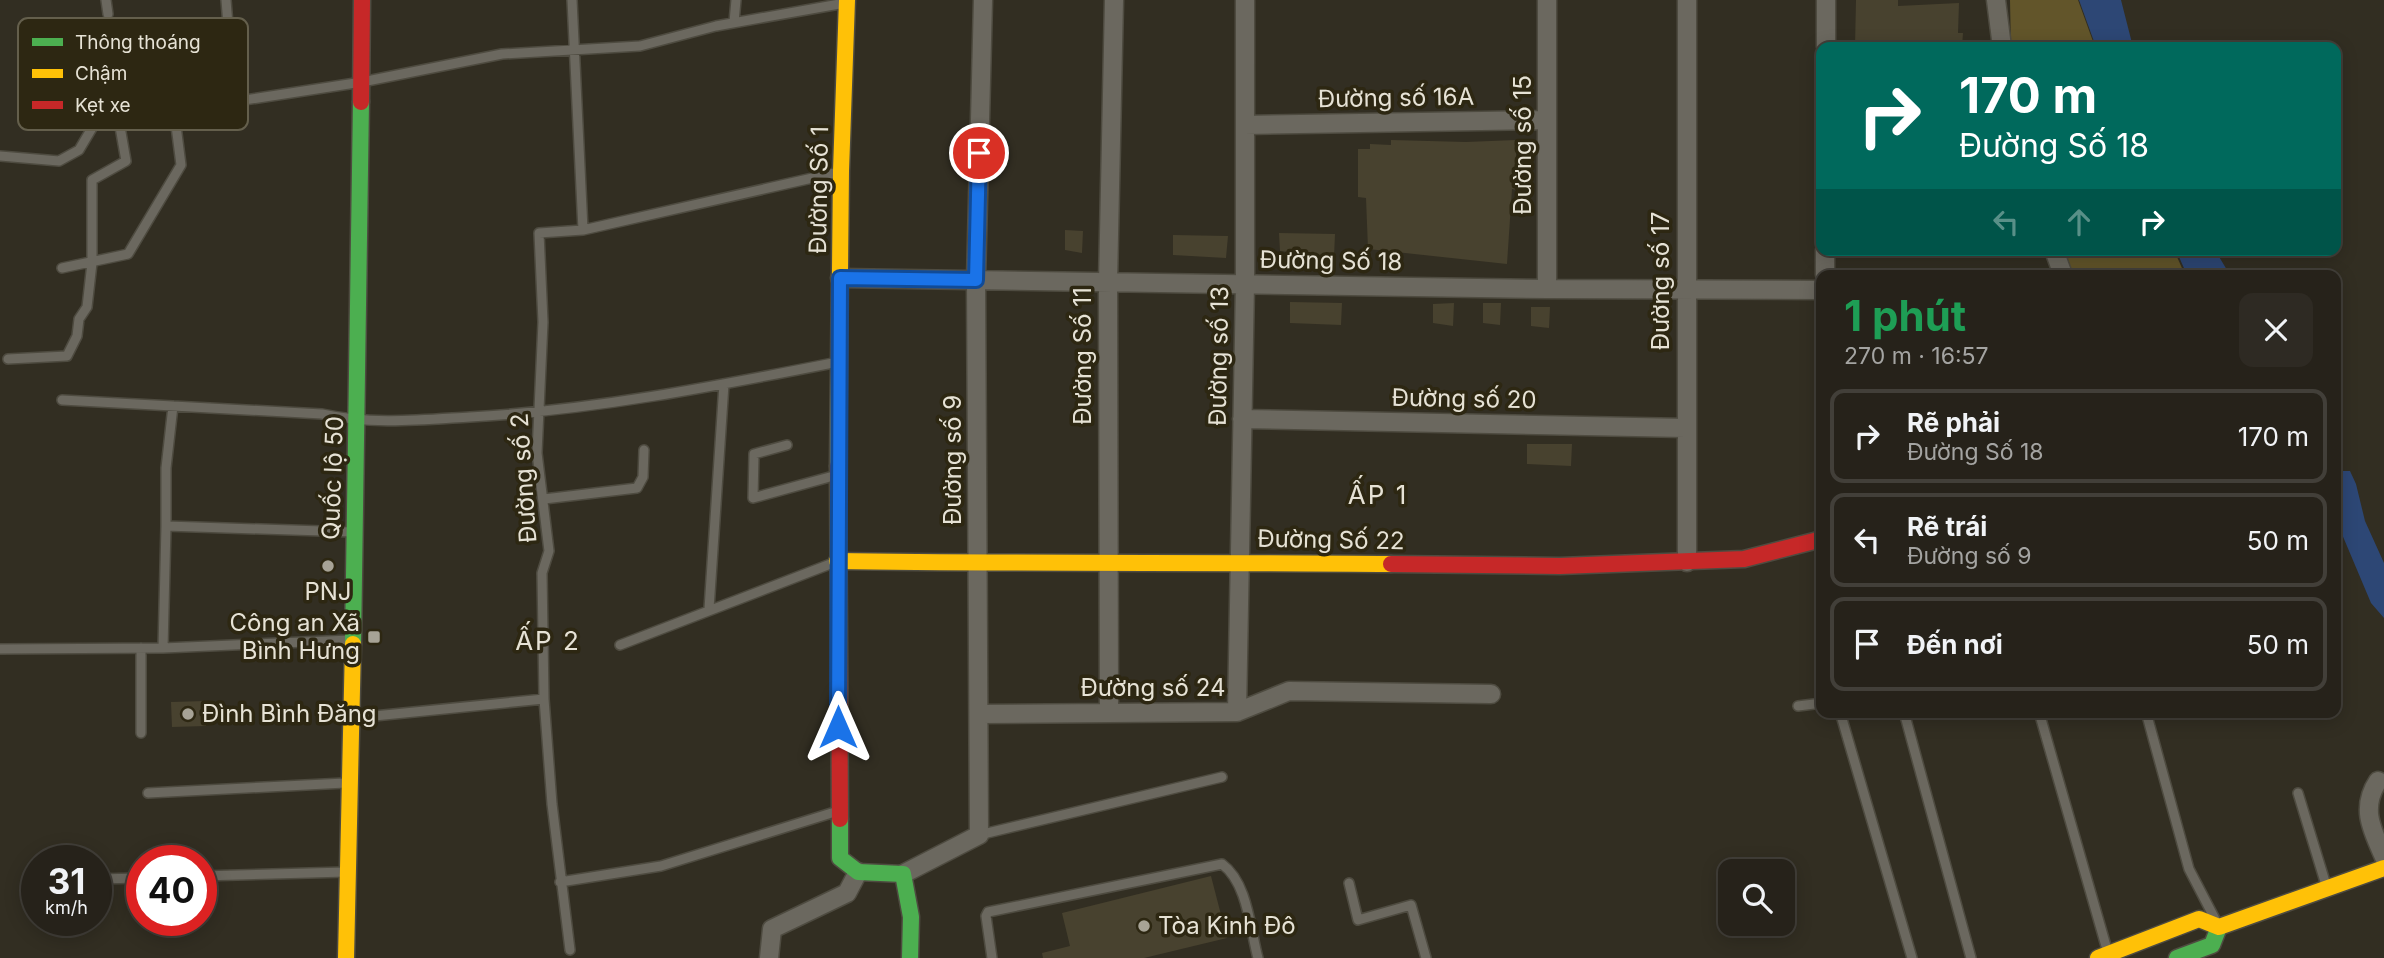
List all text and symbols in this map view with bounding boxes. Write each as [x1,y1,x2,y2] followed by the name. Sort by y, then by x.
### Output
[18,18,248,130] legend
[75,31,201,54] text: Thông thoáng
[75,62,127,85] text: Chậm
[1959,66,2097,125] text: 170 m
[1844,70,1935,161] icon: right
[1508,75,1537,215] street label: Đường số 15
[1318,82,1474,113] street label: Đường số 16A
[75,94,131,117] text: Kẹt xe
[949,123,1009,183] pin
[803,126,834,254] street label: Đường Số 1
[1959,126,2149,165] text: Đường Số 18
[960,134,998,172] icon: arrive
[1987,203,2025,241] icon: left
[2060,203,2098,241] icon: ahead
[2133,203,2171,241] icon: right
[1646,212,1675,350] street label: Đường số 17
[1260,245,1403,276] street label: Đường Số 18
[1203,286,1234,426] street label: Đường số 13
[1068,287,1097,425] street label: Đường Số 11
[1844,290,1966,341] text: 1 phút
[2239,293,2313,367] button: close
[1844,342,1989,370] text: 270 m · 16:57
[1391,383,1537,414] street label: Đường số 20
[938,395,967,525] street label: Đường số 9
[1907,407,2000,438] text: Rẽ phải
[505,412,542,544] street label: Đường số 2
[316,415,349,540] street label: Quốc lộ 50
[1848,417,1886,455] icon: right
[2238,421,2309,452] text: 170 m
[1907,438,2044,466] text: Đường Số 18
[1348,475,1408,510] district label: ẤP 1
[1907,511,1987,542] text: Rẽ trái
[1848,521,1886,559] icon: left
[1257,524,1405,555] street label: Đường Số 22
[2247,525,2309,556] text: 50 m
[1907,542,2032,570] text: Đường số 9
[320,558,336,574] marker: PNJ
[304,577,352,606] place label: PNJ
[230,608,360,665] place label: Công an Xã Bình Hưng
[515,621,581,656] district label: ẤP 2
[1848,625,1886,663] icon: arrive
[366,629,382,645] marker: Công an Xã Bình Hưng
[1907,629,2003,660] text: Đến nơi
[2247,629,2309,660] text: 50 m
[1081,673,1225,702] street label: Đường số 24
[801,690,875,764] position arrow
[202,699,377,728] place label: Đình Bình Đăng
[180,706,196,722] marker: Đình Bình Đăng
[126,845,217,936] speed limit sign: 40
[1718,859,1795,936] map controls
[1718,859,1795,936] button: search
[48,860,85,902] text: 31
[45,897,88,918] text: km/h
[1158,911,1296,940] place label: Tòa Kinh Đô
[1136,918,1152,934] marker: Tòa Kinh Đô

